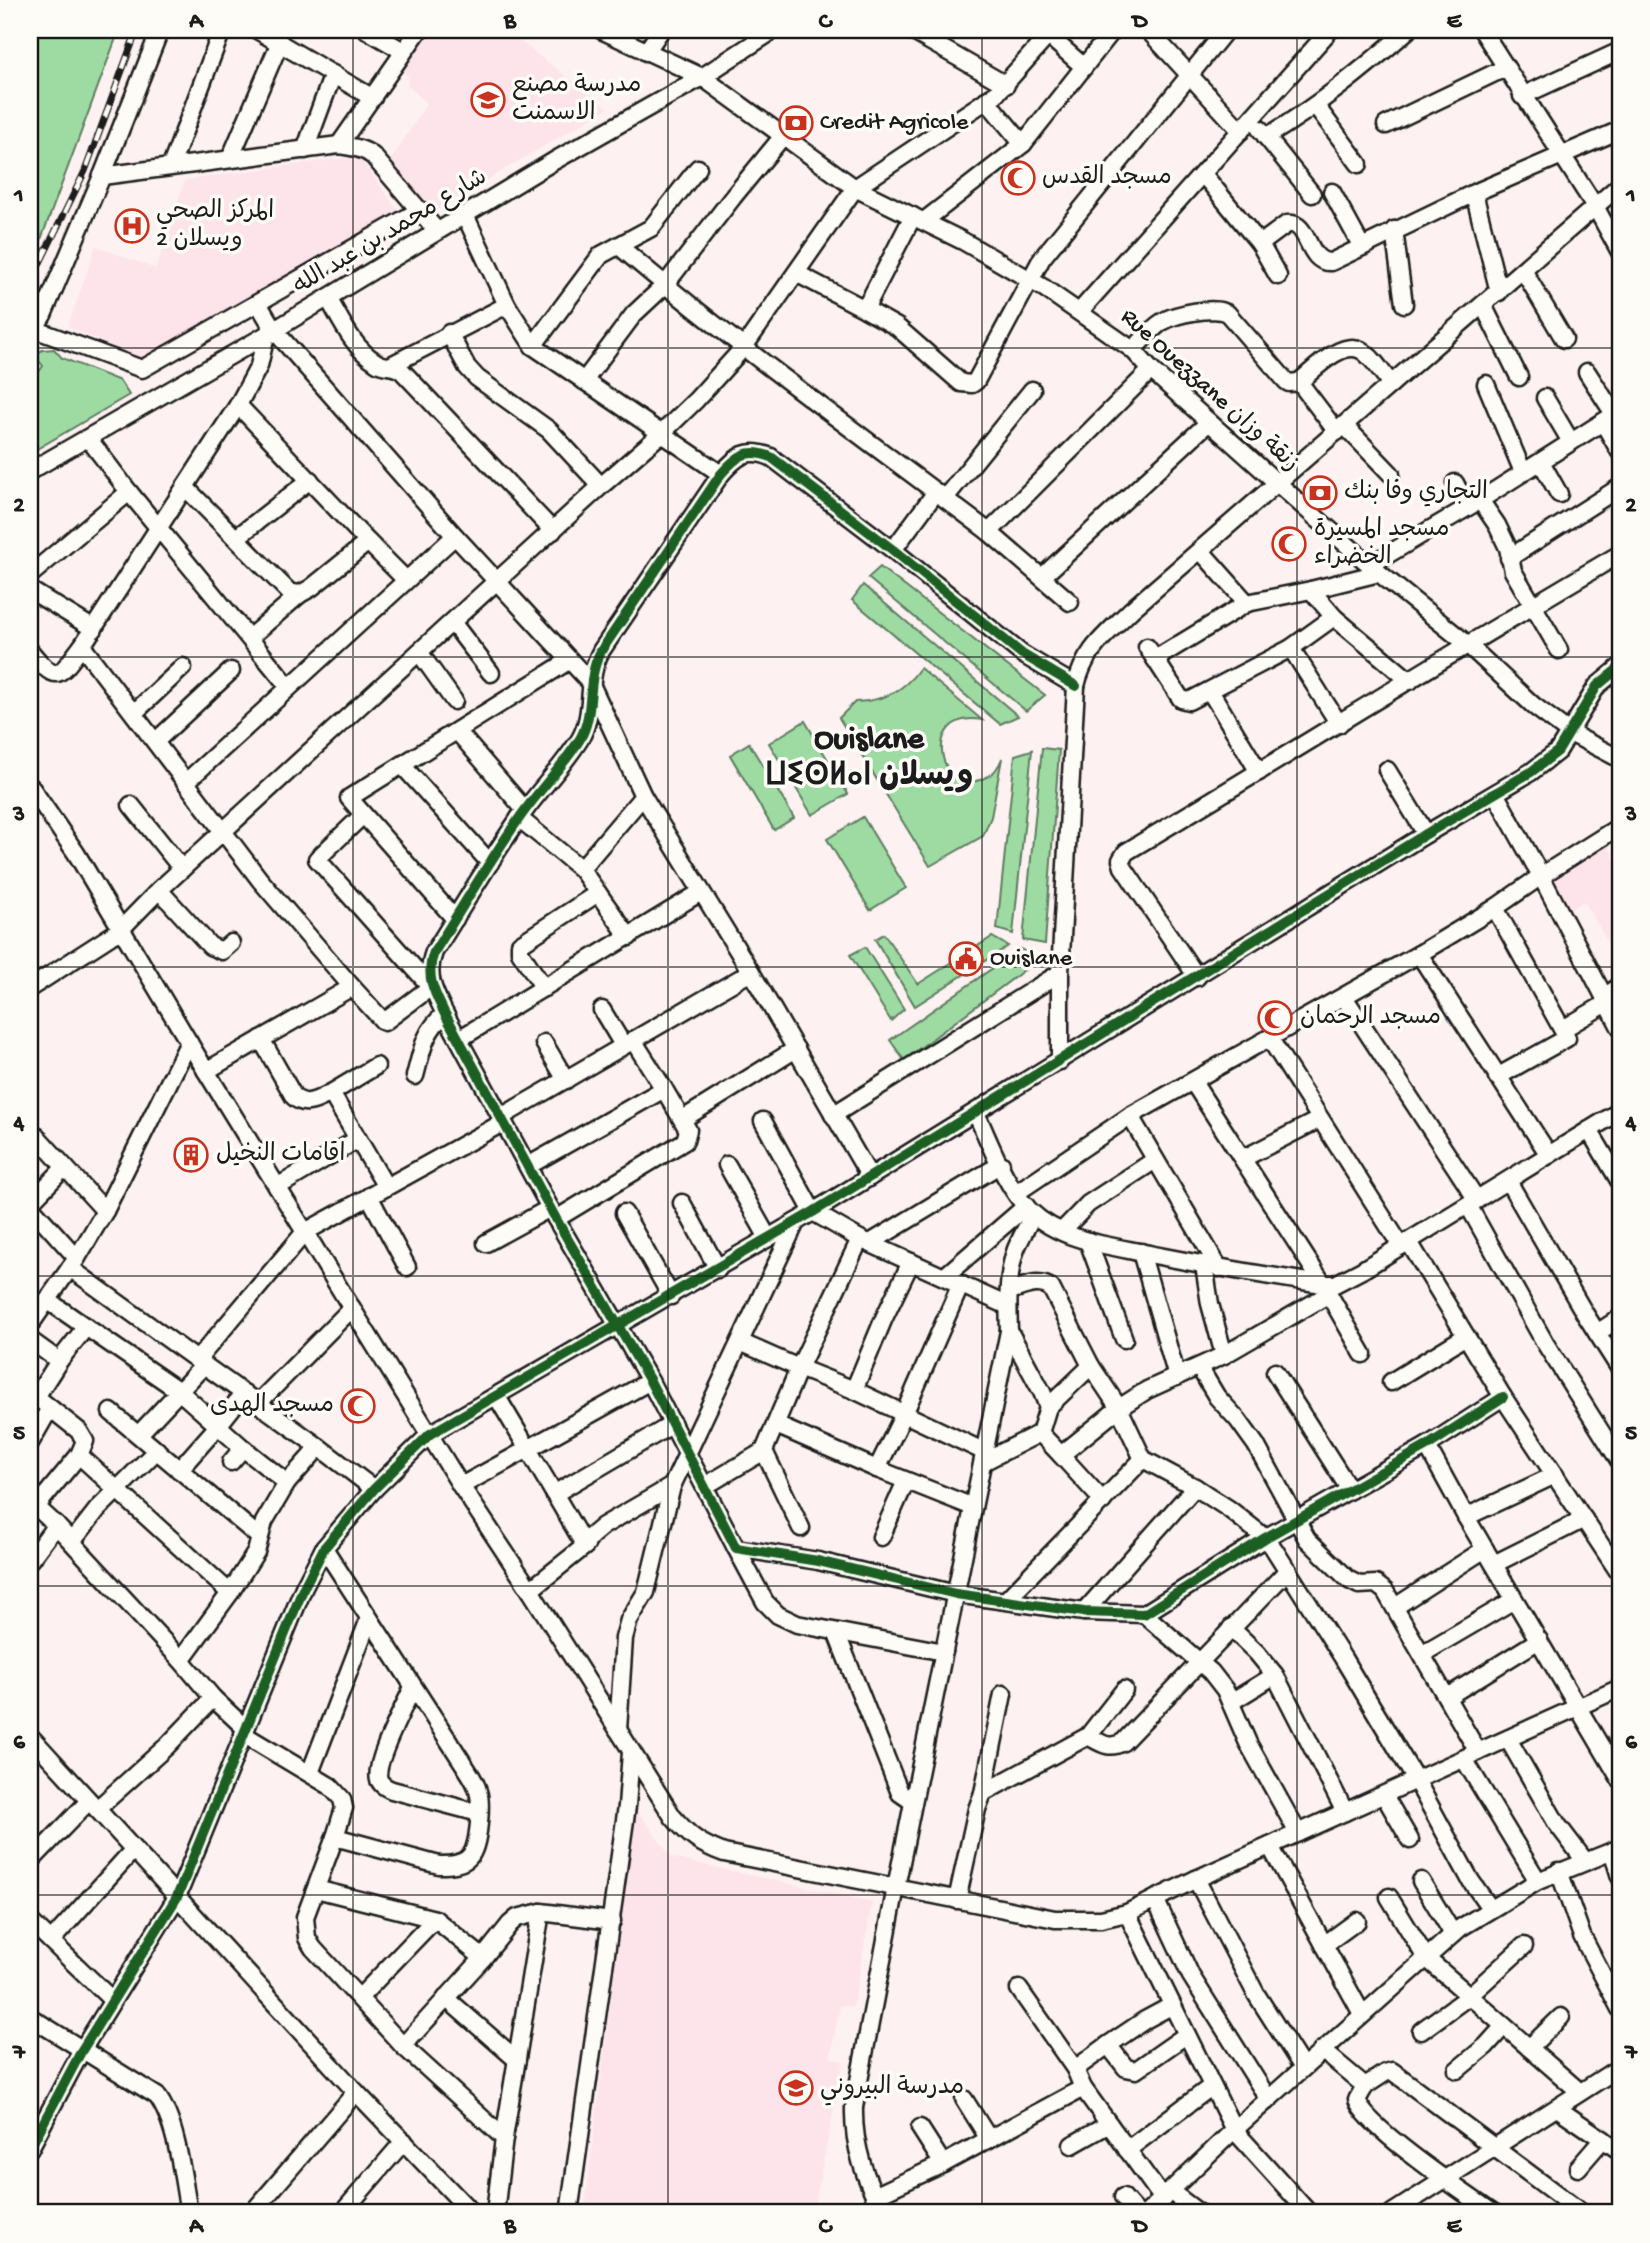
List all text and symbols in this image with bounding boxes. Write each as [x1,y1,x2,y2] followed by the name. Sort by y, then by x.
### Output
[188,9,204,36] text: A
[503,9,517,36] text: B
[819,9,834,36] text: C
[1131,9,1149,36] text: D
[1447,9,1463,36] text: E
[512,72,641,129] place label: مدرسة مصنع الاسمنت
[469,81,507,119] school or university icon: مدرسة مصنع الاسمنت
[777,104,815,142] bank icon: Credit Agricole
[820,109,969,138] place label: Credit Agricole
[999,159,1037,197] mosque icon: مسجد القدس
[289,164,493,302] street label: شارع محمد بن عبد الله
[1042,164,1172,193] place label: مسجد القدس
[13,183,24,210] text: 1
[1625,183,1636,210] text: 1
[156,198,274,255] place label: المركز الصحي ويسلان 2
[113,207,151,245] hospital icon: المركز الصحي ويسلان 2
[1114,303,1304,479] street label: Rue Ouezzane زنقة وزان
[1301,474,1339,512] bank icon: التجاري وفا بنك
[1344,479,1488,508] place label: التجاري وفا بنك
[13,493,25,520] text: 2
[1625,493,1637,520] text: 2
[1314,516,1450,573] place label: مسجد المسيرة الخضراء
[1270,525,1308,563] mosque icon: مسجد المسيرة الخضراء
[765,722,973,797] district label: Ouislane ⵡⵉⵙⵍⴰⵏ ويسلان
[12,802,25,829] text: 3
[1624,802,1637,829] text: 3
[947,940,985,978] public building icon: Ouislane
[990,945,1073,974] place label: Ouislane
[1256,999,1294,1037] mosque icon: مسجد الرحمان
[1300,1004,1441,1033] place label: مسجد الرحمان
[13,1111,25,1138] text: 4
[1625,1111,1637,1138] text: 4
[172,1136,210,1174] building icon: اقامات النخيل
[216,1141,345,1170] place label: اقامات النخيل
[339,1387,377,1425] mosque icon: مسجد الهدى
[210,1392,334,1421] place label: مسجد الهدى
[13,1421,25,1448] text: 5
[1625,1421,1637,1448] text: 5
[13,1730,26,1757] text: 6
[1625,1730,1638,1757] text: 6
[12,2040,26,2067] text: 7
[1624,2040,1638,2067] text: 7
[777,2069,815,2107] school or university icon: مدرسة البيروني
[820,2074,964,2106] place label: مدرسة البيروني
[188,2214,204,2241] text: A
[503,2214,517,2241] text: B
[819,2214,834,2241] text: C
[1131,2214,1149,2241] text: D
[1447,2214,1463,2241] text: E

